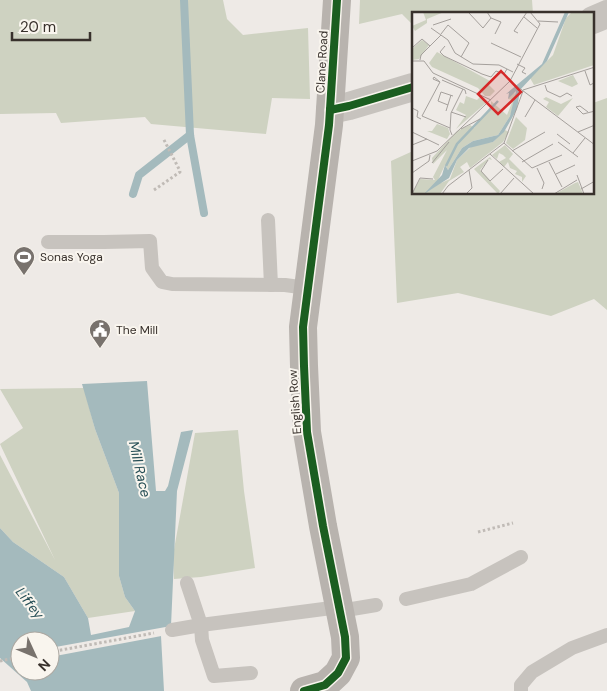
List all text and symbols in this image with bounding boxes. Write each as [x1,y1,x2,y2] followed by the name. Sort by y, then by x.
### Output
[12,10,90,42] scale bar
[412,12,594,195] inset map
[20,17,56,37] text: 20 m
[312,30,332,94] street label: Clane Road
[12,245,36,276] sports icon: Sonas Yoga
[40,249,103,265] place label: Sonas Yoga
[88,318,112,349] public building icon: The Mill
[116,322,158,338] place label: The Mill
[285,369,305,435] street label: English Row
[125,439,155,499] water label: Mill Race
[12,583,49,624] water label: Liffey
[10,631,60,681] north arrow
[34,655,54,675] text: N

